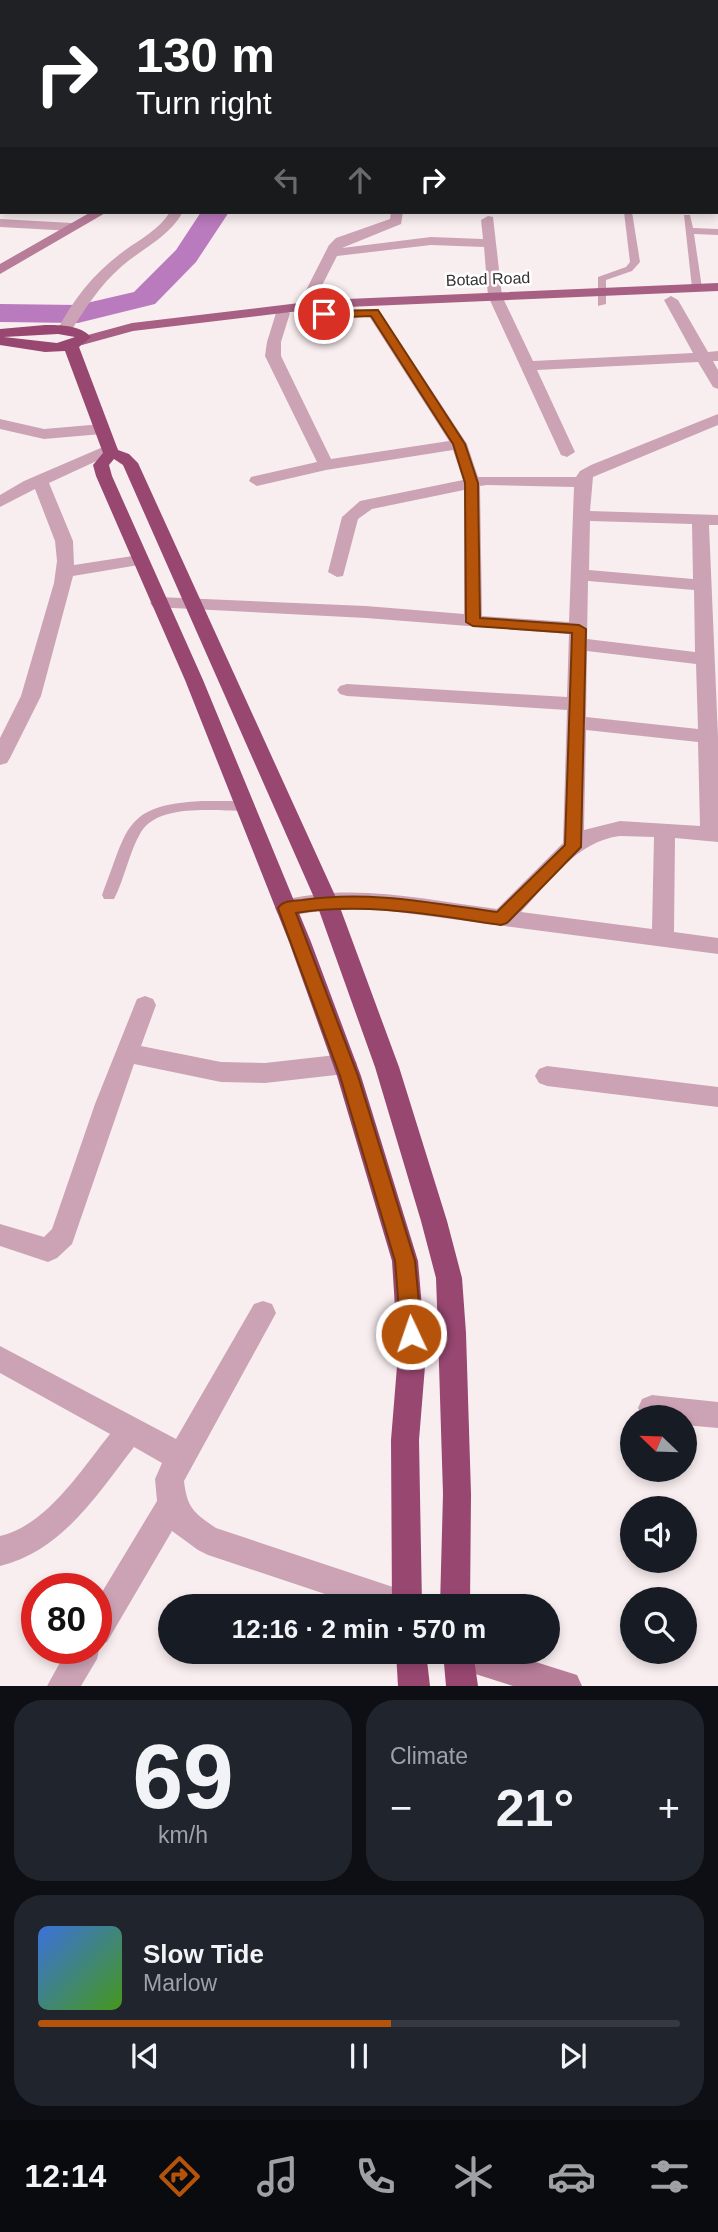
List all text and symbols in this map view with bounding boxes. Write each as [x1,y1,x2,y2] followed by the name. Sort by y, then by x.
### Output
[21,28,112,119] icon: right
[136,28,275,82] text: 130 m
[136,85,272,121] text: Turn right
[268,161,306,199] icon: left
[341,161,379,199] icon: ahead
[414,161,452,199] icon: right
[445,269,531,289] street label: Botad Road
[294,284,354,344] pin
[305,295,343,333] icon: arrive
[374,1297,448,1371] position arrow
[620,1405,696,1482] north arrow
[620,1405,697,1664] map controls
[620,1496,697,1573] button: sound
[21,1573,112,1664] speed limit sign: 80
[620,1587,697,1664] button: search
[232,1614,486,1644] text: 12:16 · 2 min · 570 m
[132,1726,234,1827] text: 69
[390,1743,468,1769] text: Climate
[496,1779,574,1837] text: 21°
[390,1787,412,1829] text: −
[658,1787,680,1829] text: +
[158,1822,208,1848] text: km/h
[143,1939,264,1969] text: Slow Tide
[143,1970,217,1996] text: Marlow
[126,2037,164,2075] icon: previous
[340,2037,378,2075] icon: pause
[554,2037,592,2075] icon: next
[155,2152,204,2201] icon: directions
[253,2152,302,2201] icon: music
[351,2152,400,2201] icon: phone
[449,2152,498,2201] icon: climate
[547,2152,596,2201] icon: car
[645,2152,694,2201] icon: filters
[24,2158,106,2194] text: 12:14

